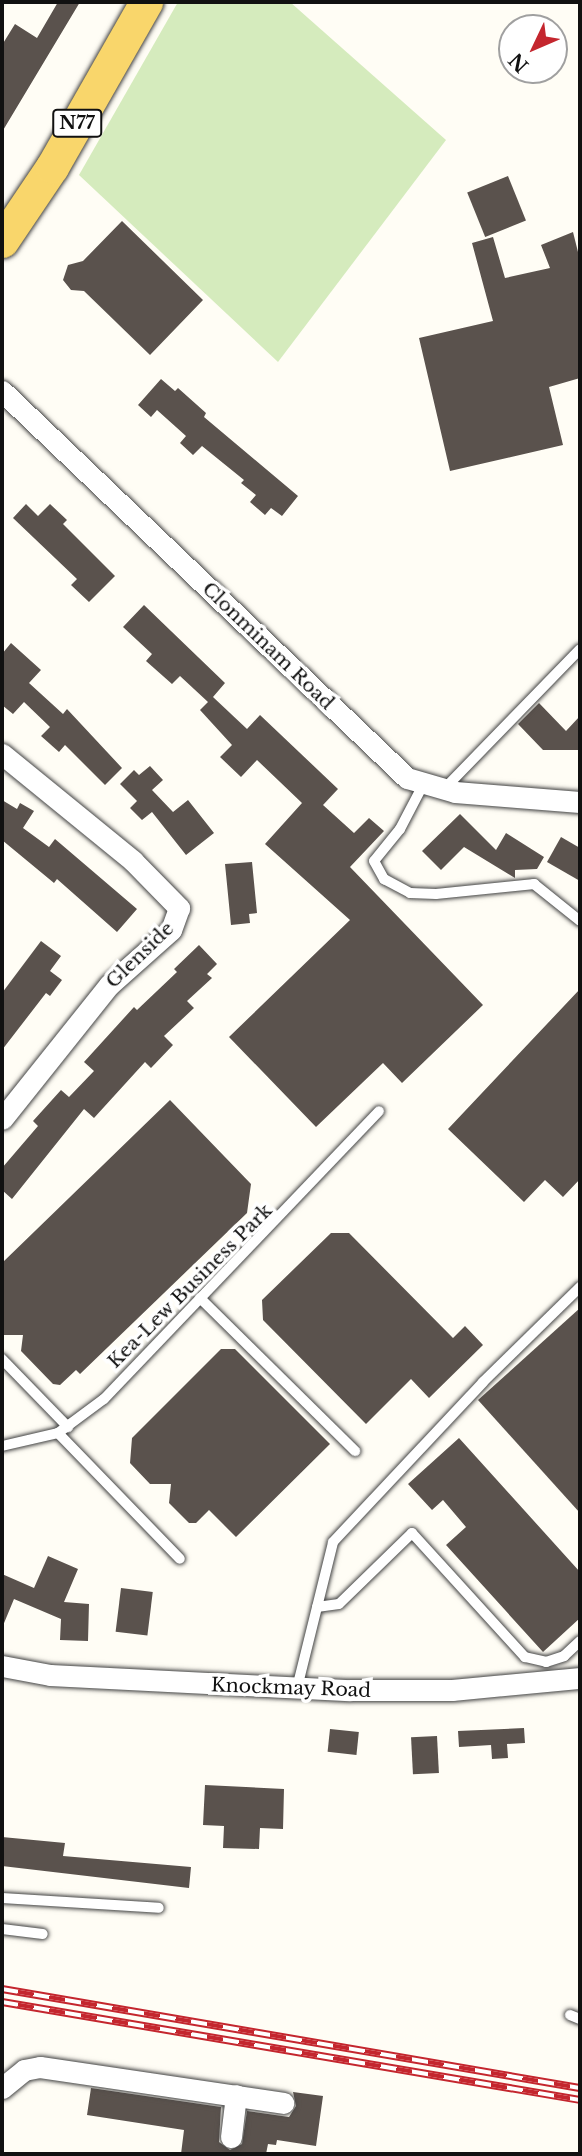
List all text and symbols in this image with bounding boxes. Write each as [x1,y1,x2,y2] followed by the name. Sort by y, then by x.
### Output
[498,14,568,84] north arrow
[504,48,533,77] text: N
[51,109,103,138] road number: N77
[198,577,338,715] street label: Clonminam Road
[101,917,179,993] street label: Glenside
[103,1199,277,1373] street label: Kea-Lew Business Park
[210,1674,372,1702] street label: Knockmay Road

